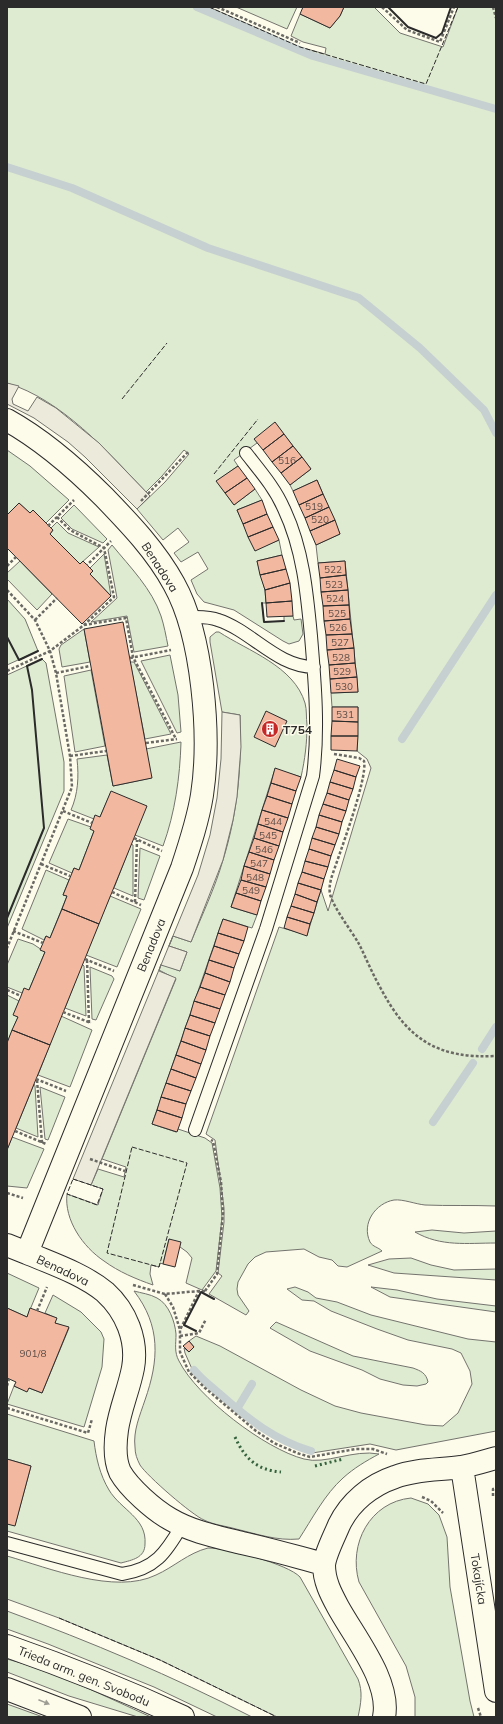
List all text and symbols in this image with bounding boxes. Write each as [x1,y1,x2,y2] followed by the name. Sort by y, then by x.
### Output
[278,454,296,467] house number: 516
[305,500,323,513] house number: 519
[311,513,329,526] house number: 520
[138,539,182,595] street label: Benadova
[324,563,342,576] house number: 522
[325,578,343,591] house number: 523
[326,592,344,605] house number: 524
[328,607,346,620] house number: 525
[329,621,347,634] house number: 526
[331,636,349,649] house number: 527
[332,651,350,664] house number: 528
[333,665,351,678] house number: 529
[335,680,353,693] house number: 530
[336,708,354,721] house number: 531
[260,719,280,739] building icon: T754
[283,722,312,737] place label: T754
[264,815,282,828] house number: 544
[259,829,277,842] house number: 545
[255,843,273,856] house number: 546
[250,857,268,870] house number: 547
[246,871,264,884] house number: 548
[242,884,260,897] house number: 549
[133,916,169,974] street label: Benadova
[34,1251,92,1289] street label: Benadova
[20,1347,46,1360] house number: 901/8
[468,1552,490,1606] street label: Tokajícka
[16,1643,152,1709] street label: Trieda arm. gen. Svobodu
[38,1699,49,1705] one-way arrow

